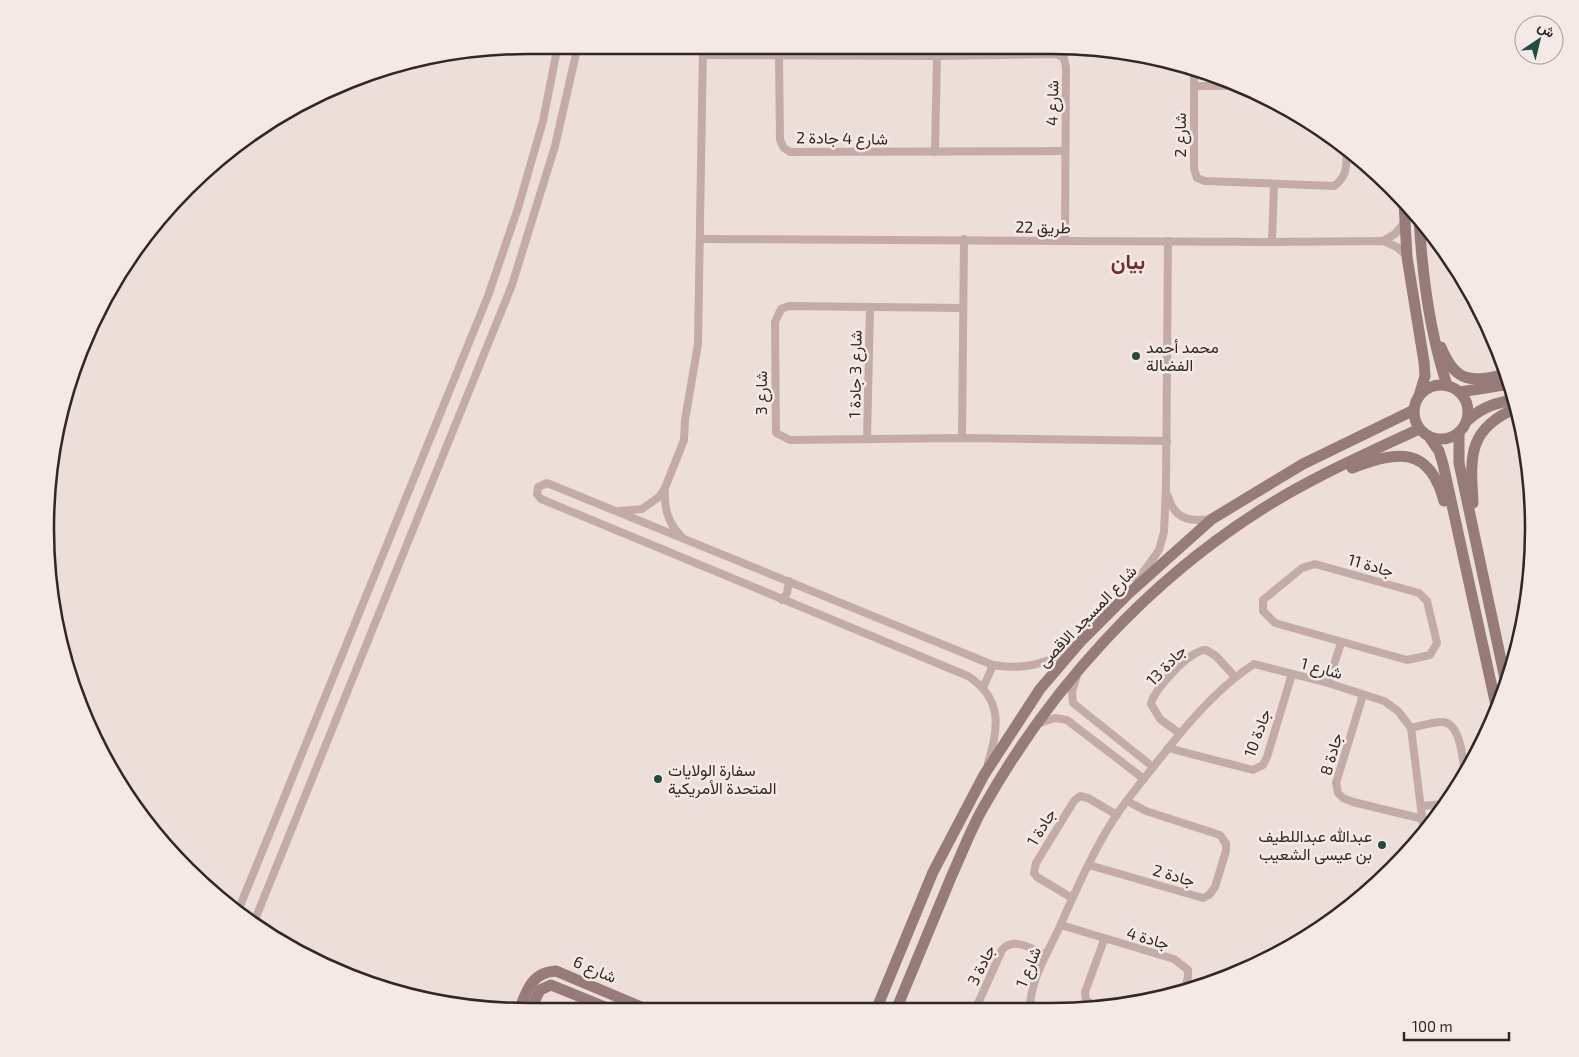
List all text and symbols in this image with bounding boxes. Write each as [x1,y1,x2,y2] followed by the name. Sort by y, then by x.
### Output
[1514,15,1564,65] north arrow
[1534,17,1559,42] text: ش
[1042,80,1064,126] street label: شارع 4
[1170,113,1192,157] street label: شارع 2
[796,127,888,151] street label: شارع 4 جادة 2
[1015,217,1071,238] street label: طريق 22
[1111,248,1145,274] district label: بيان
[844,330,868,418] street label: شارع 3 جادة 1
[1146,337,1219,374] place label: محمد أحمد الفضالة
[1130,350,1142,362] marker: محمد أحمد الفضالة
[751,371,773,415] street label: شارع 3
[1346,549,1396,581] street label: جادة 11
[1033,561,1142,673] street label: شارع المسجد الاقصى
[1142,640,1190,690] street label: جادة 13
[1299,653,1345,685] street label: شارع 1
[1239,706,1275,760] street label: جادة 10
[1315,730,1347,778] street label: جادة 8
[668,760,776,799] place label: سفارة الولايات المتحدة الأمريكية
[652,773,664,785] marker: سفارة الولايات المتحدة الأمريكية
[1022,804,1060,849] street label: جادة 1
[1259,826,1372,865] place label: عبدالله عبداللطيف بن عيسى الشعيب
[1376,839,1388,851] marker: عبدالله عبداللطيف بن عيسى الشعيب
[1151,860,1197,891] street label: جادة 2
[1124,922,1172,954] street label: جادة 4
[963,941,999,988] street label: جادة 3
[1011,944,1047,991] street label: شارع 1
[570,951,620,989] street label: شارع 6
[1404,1010,1509,1042] scale bar
[1412,1017,1453,1035] text: 100 m

